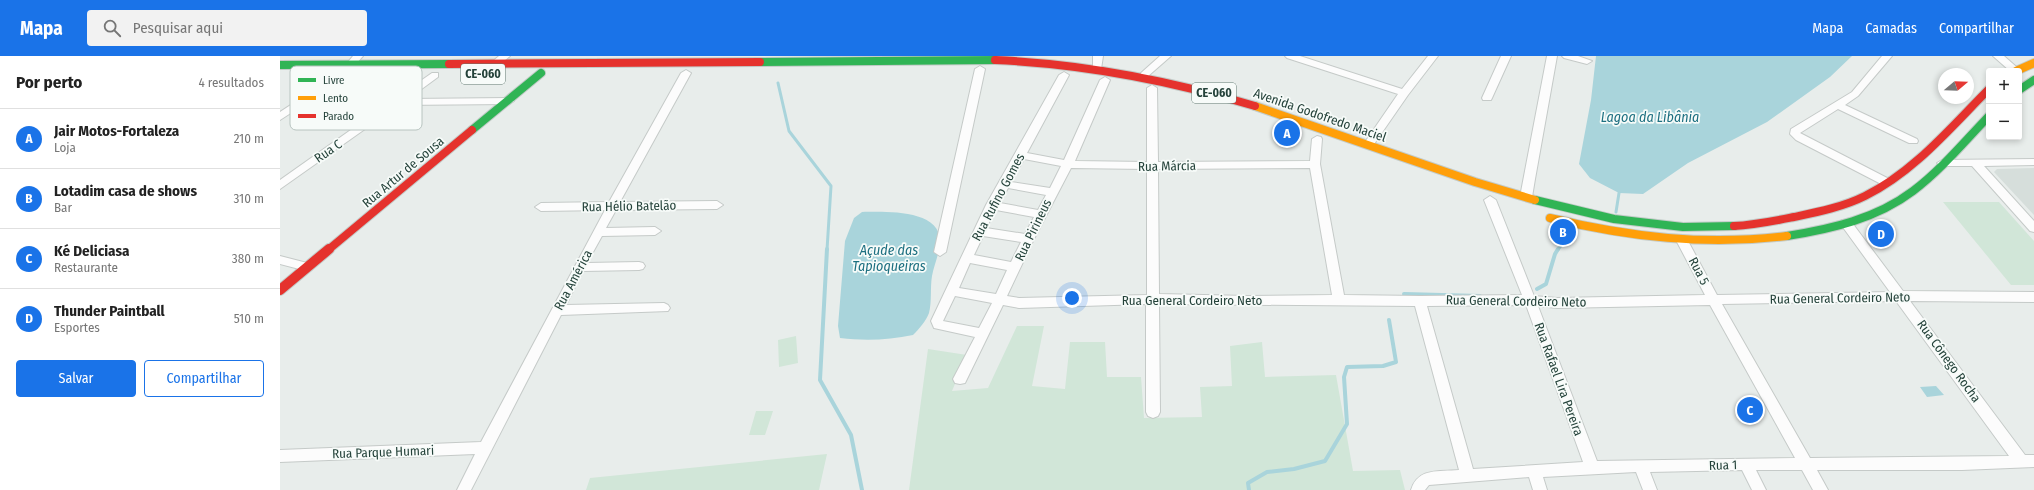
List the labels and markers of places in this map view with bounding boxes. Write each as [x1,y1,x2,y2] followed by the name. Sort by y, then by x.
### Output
[1274,118,1300,148] pin: A
[1550,217,1576,247] pin: B
[1868,219,1894,249] pin: D
[1737,395,1763,425] pin: C

